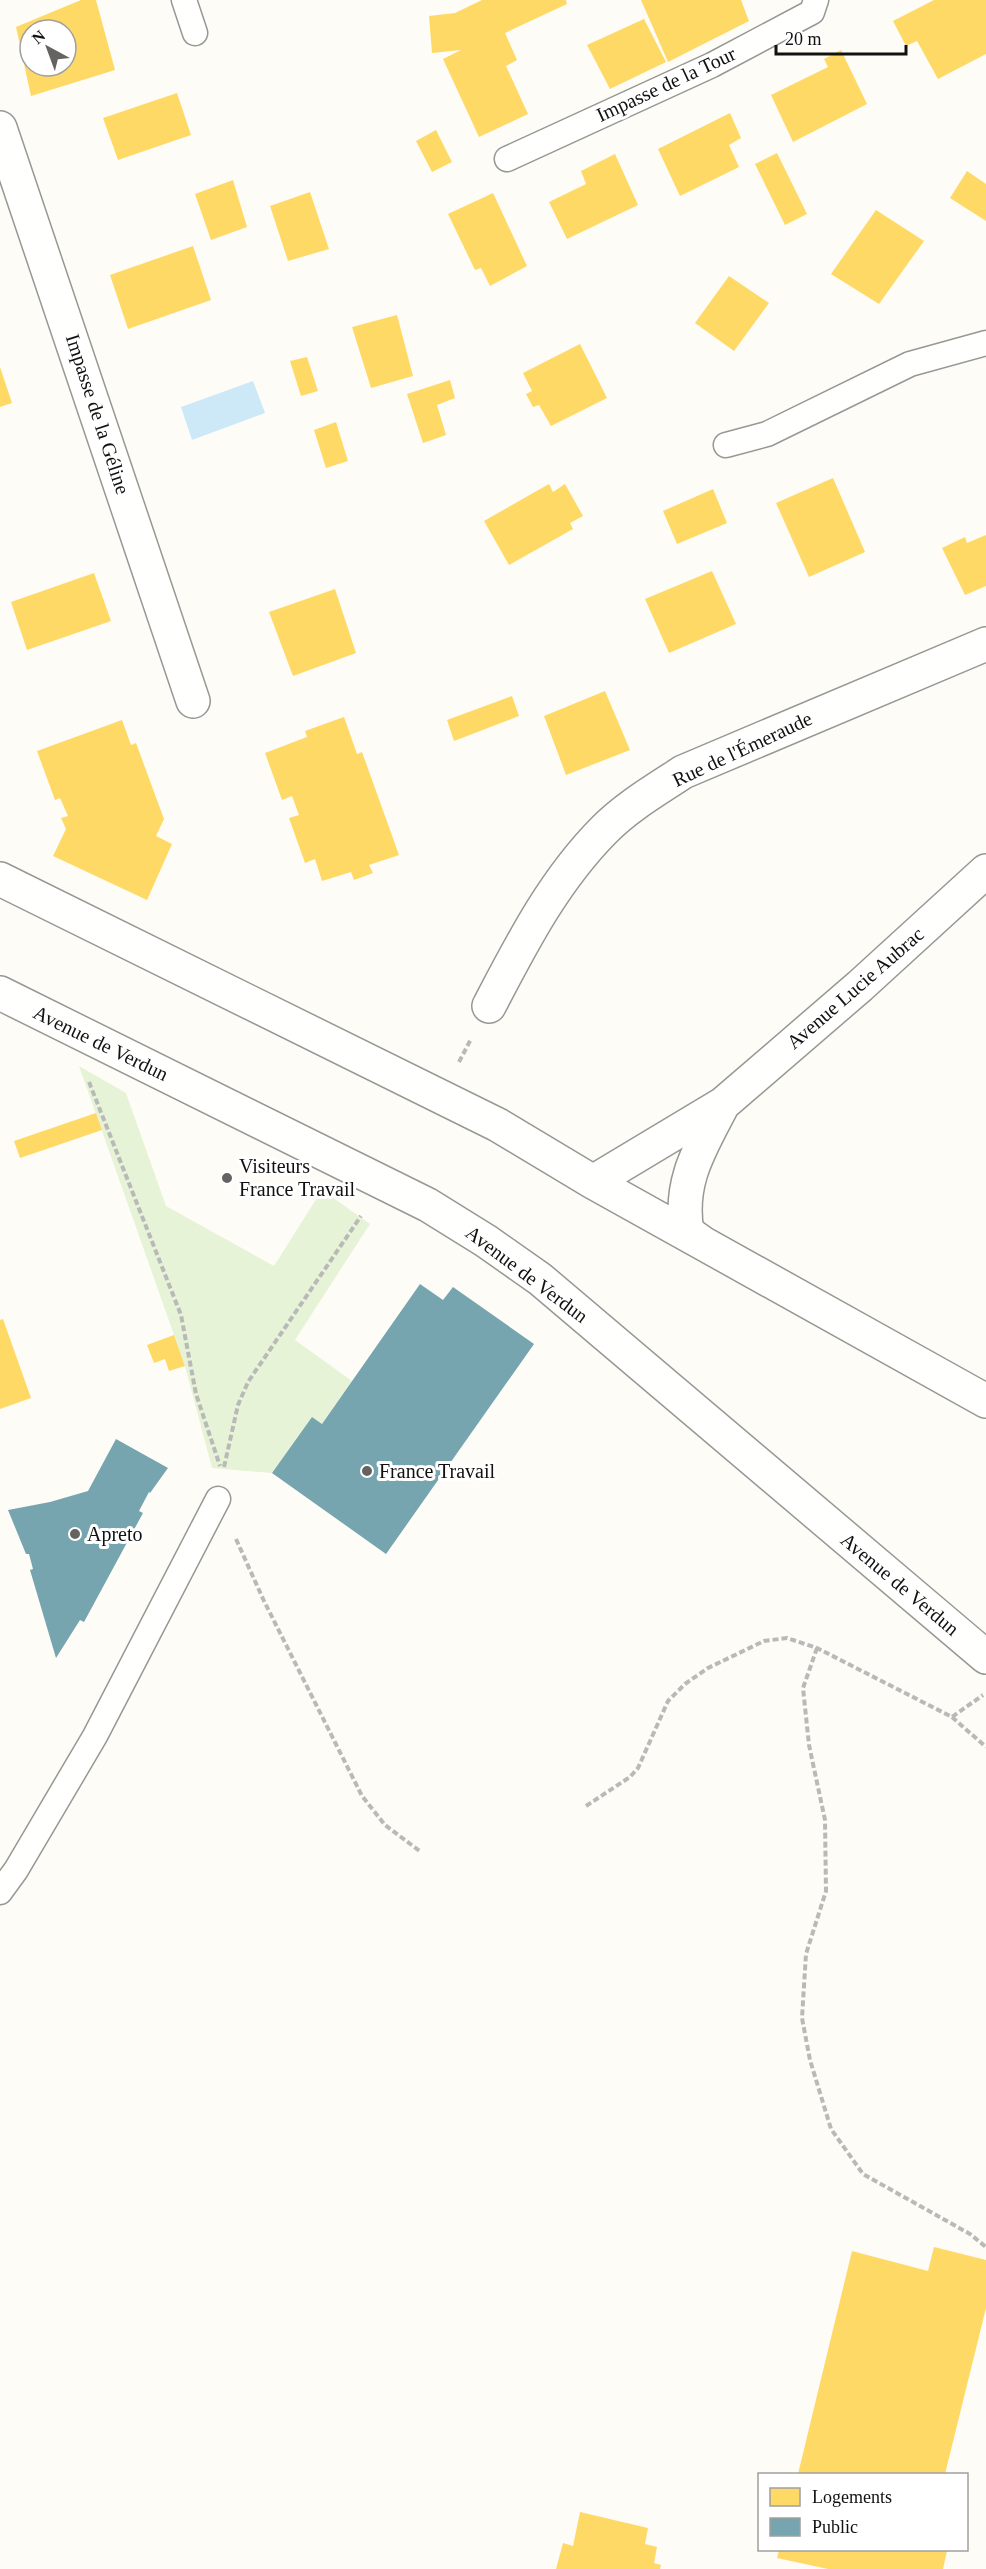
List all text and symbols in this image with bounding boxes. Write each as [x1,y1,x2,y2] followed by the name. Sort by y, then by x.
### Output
[18,18,78,78] north arrow
[776,18,906,56] scale bar
[29,27,49,47] text: N
[785,29,822,49] text: 20 m
[593,42,740,127] street label: Impasse de la Tour
[61,331,134,497] street label: Impasse de la Géline
[669,707,815,791] street label: Rue de l'Émeraude
[782,923,928,1053] street label: Avenue Lucie Aubrac
[30,1001,172,1085] street label: Avenue de Verdun
[239,1155,356,1200] place label: Visiteurs France Travail
[220,1171,234,1185] marker: Visiteurs France Travail
[462,1221,592,1327] street label: Avenue de Verdun
[379,1460,496,1482] place label: France Travail
[360,1464,374,1478] marker: France Travail
[87,1523,143,1546] place label: Apreto
[68,1527,82,1541] marker: Apreto
[837,1528,963,1640] street label: Avenue de Verdun
[758,2473,968,2551] legend
[812,2487,892,2507] text: Logements
[812,2517,858,2537] text: Public

